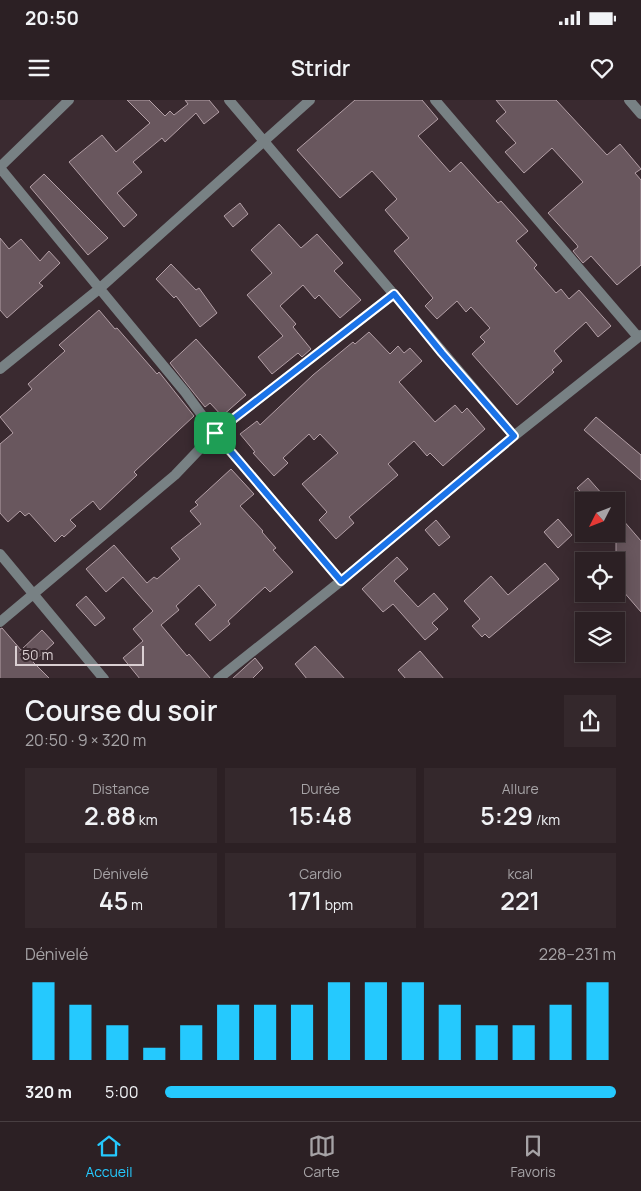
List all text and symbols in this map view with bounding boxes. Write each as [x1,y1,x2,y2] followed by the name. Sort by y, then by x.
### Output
[25,5,79,31] text: 20:50
[291,53,350,83] text: Stridr
[25,54,53,82] icon: menu
[588,54,616,82] icon: heart
[194,412,236,454] pin
[201,419,229,447] icon: arrive
[575,492,625,542] north arrow
[575,492,625,662] map controls
[575,552,625,602] button: locate
[575,612,625,662] button: layers
[15,644,144,667] scale bar
[22,645,53,664] text: 50 m
[25,691,217,729] text: Course du soir
[564,695,616,747] button: share
[25,729,146,751] text: 20:50 · 9 × 320 m
[92,779,150,798] text: Distance
[301,779,340,798] text: Durée
[502,779,539,798] text: Allure
[84,798,136,833] text: 2.88
[289,798,352,833] text: 15:48
[480,798,533,833] text: 5:29
[136,810,158,829] text: km
[533,810,560,829] text: /km
[93,864,149,883] text: Dénivelé
[299,864,342,883] text: Cardio
[507,864,533,883] text: kcal
[99,883,128,918] text: 45
[288,883,322,918] text: 171
[500,883,540,918] text: 221
[128,895,143,914] text: m
[322,895,353,914] text: bpm
[25,943,88,965] text: Dénivelé
[539,943,616,965] text: 228–231 m
[25,1081,72,1103] text: 320 m
[105,1081,139,1103] text: 5:00
[85,1132,133,1181] tab: Accueil
[303,1132,340,1181] tab: Carte
[511,1132,556,1181] tab: Favoris

